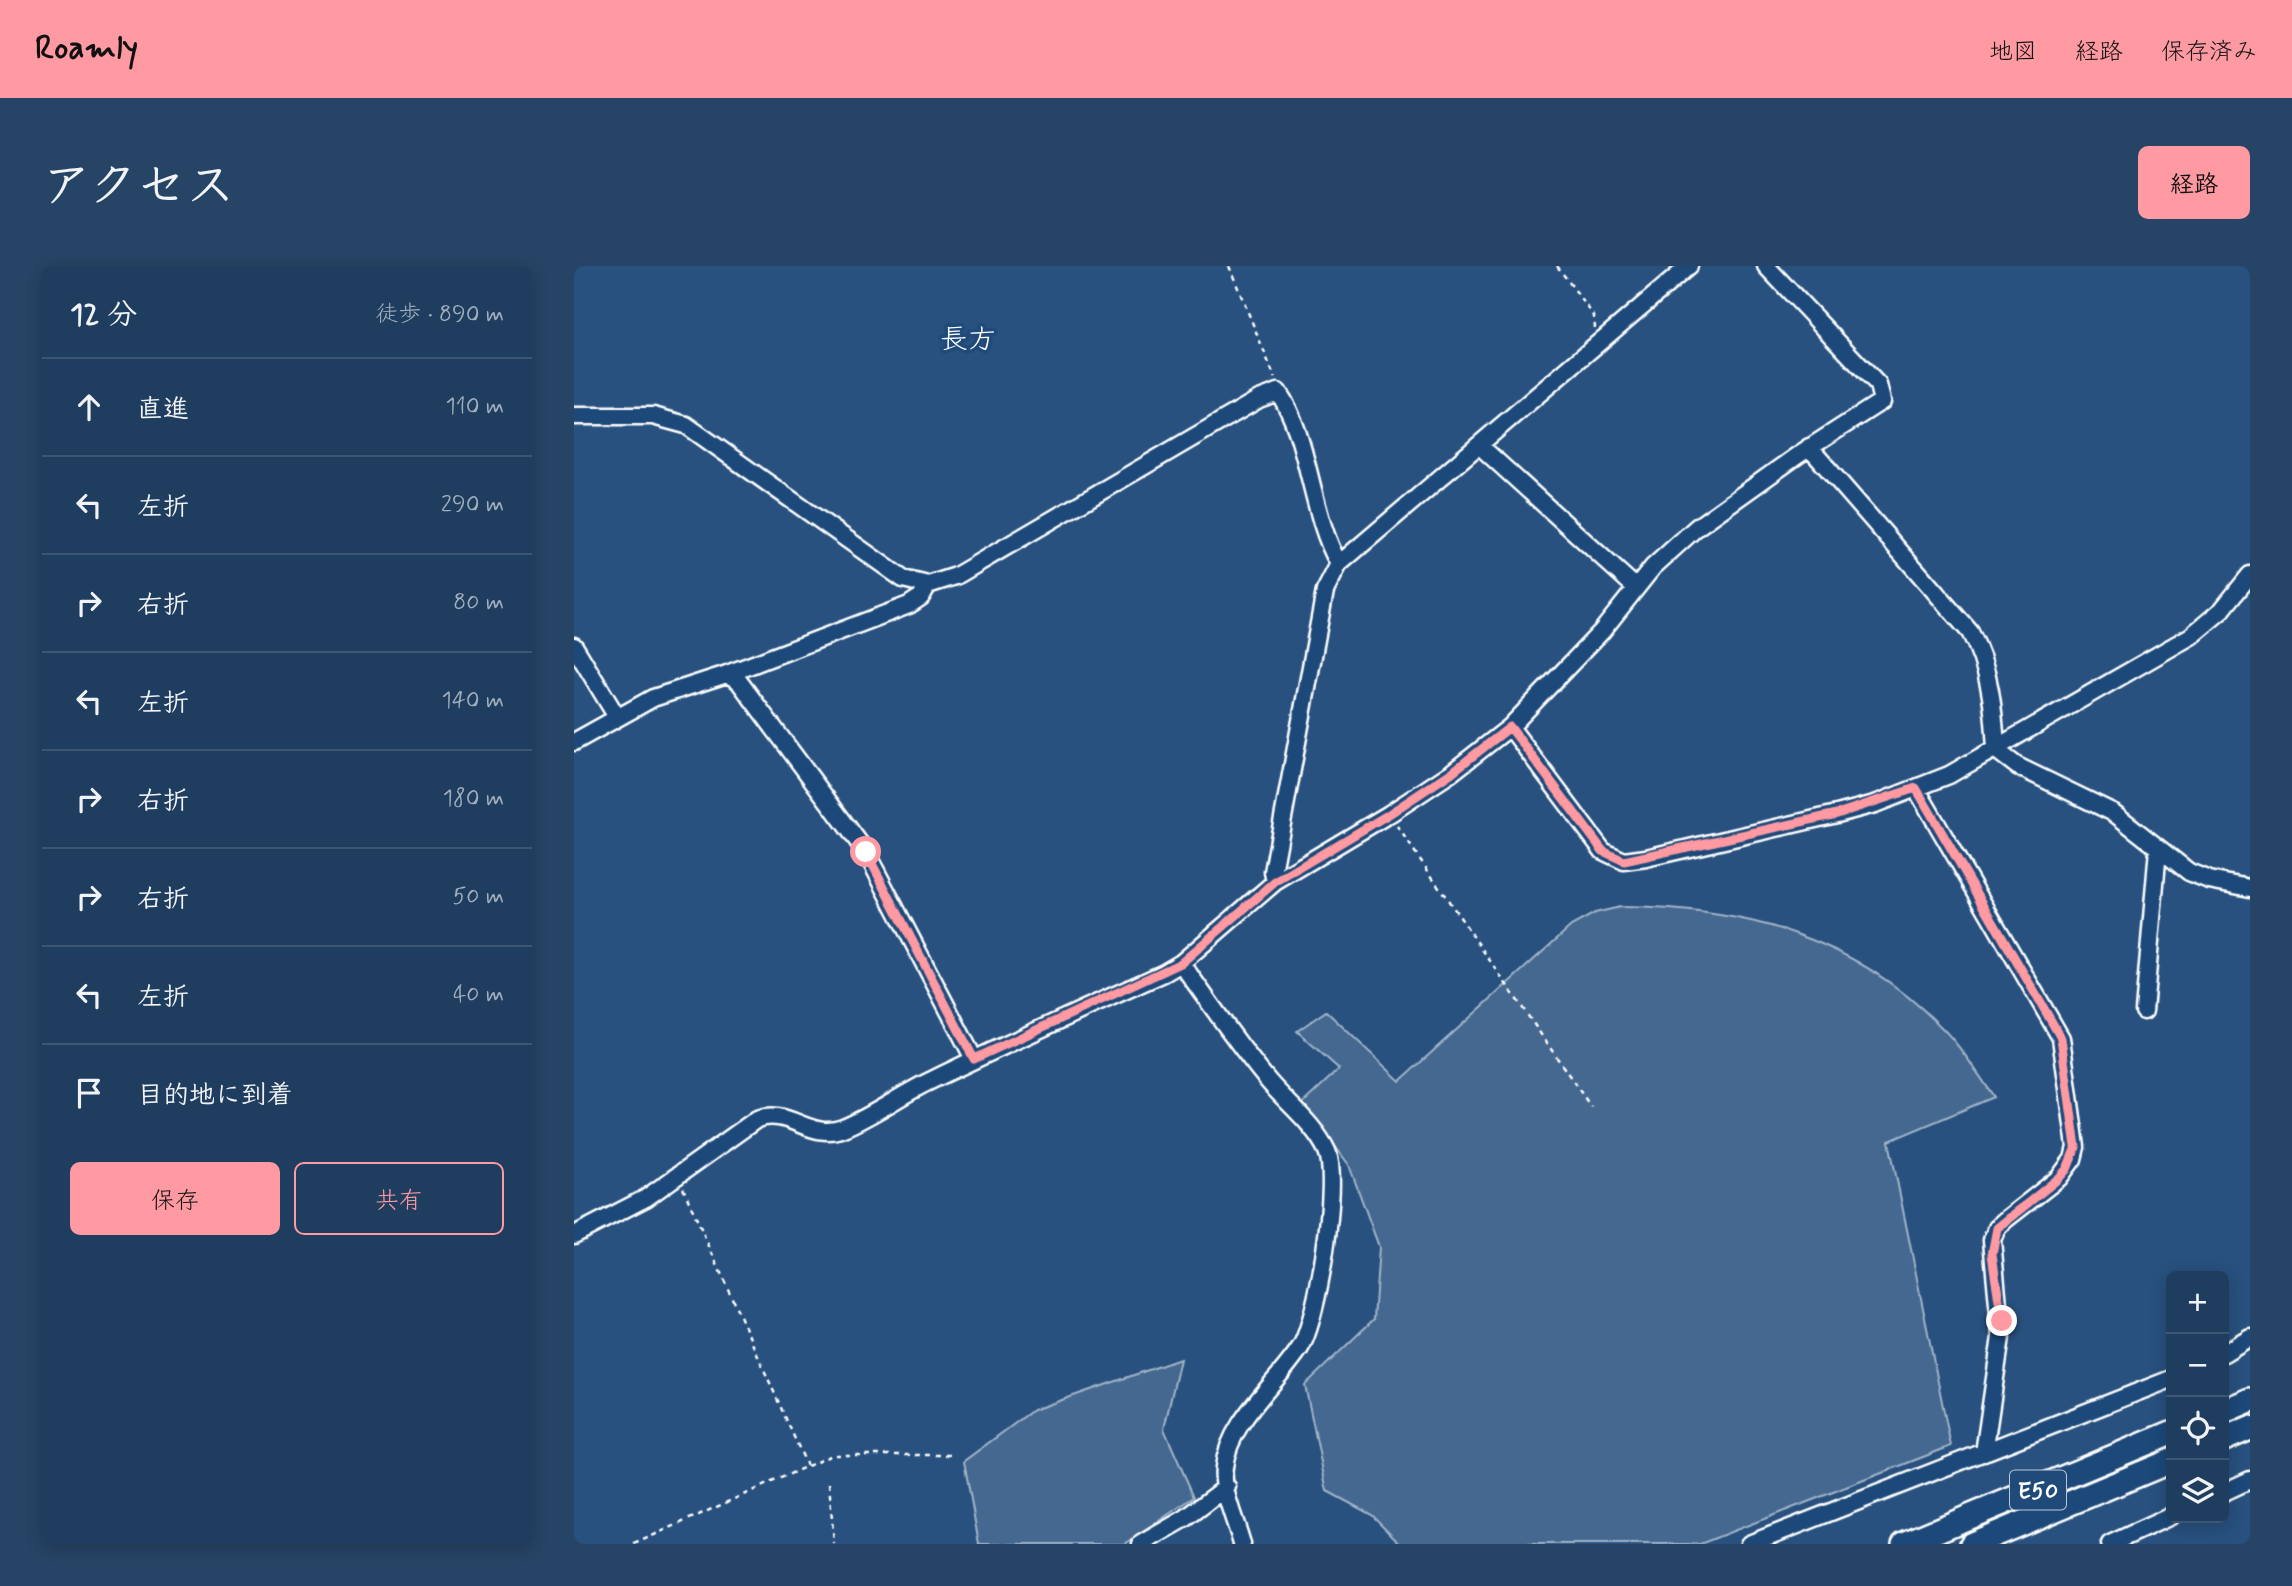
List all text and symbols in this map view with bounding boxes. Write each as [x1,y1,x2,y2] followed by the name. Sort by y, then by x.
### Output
[35,27,138,71] text: Roamly
[1989,37,2037,68] text: 地図
[2075,37,2123,68] text: 経路
[2161,37,2257,68] text: 保存済み
[2138,146,2250,219] button: 経路
[42,155,235,220] text: アクセス
[70,296,137,335] text: 12 分
[375,300,504,330] text: 徒歩 · 890 m
[940,322,996,359] district label: 長方
[70,388,108,426] icon: ahead
[445,392,504,422] text: 110 m
[137,393,189,427] text: 直進
[70,486,108,524] icon: left
[441,490,504,520] text: 290 m
[137,491,189,525] text: 左折
[70,584,108,622] icon: right
[453,588,504,618] text: 80 m
[137,589,189,623] text: 右折
[70,682,108,720] icon: left
[441,686,504,716] text: 140 m
[137,687,189,721] text: 左折
[70,780,108,818] icon: right
[443,784,504,814] text: 180 m
[137,785,189,819] text: 右折
[850,836,881,867] route start
[70,878,108,916] icon: right
[453,882,504,912] text: 50 m
[137,883,189,917] text: 右折
[70,976,108,1014] icon: left
[453,980,504,1010] text: 40 m
[137,981,189,1015] text: 左折
[70,1074,108,1112] icon: arrive
[137,1079,293,1113] text: 目的地に到着
[70,1162,280,1235] button: 保存
[294,1162,504,1235] button: 共有
[2166,1271,2229,1523] map controls
[2166,1271,2229,1334] button: +
[1986,1305,2017,1336] route end
[2166,1334,2229,1397] button: −
[2166,1397,2229,1460] button: locate
[2166,1460,2229,1523] button: layers
[2010,1470,2066,1510] road number: E50

